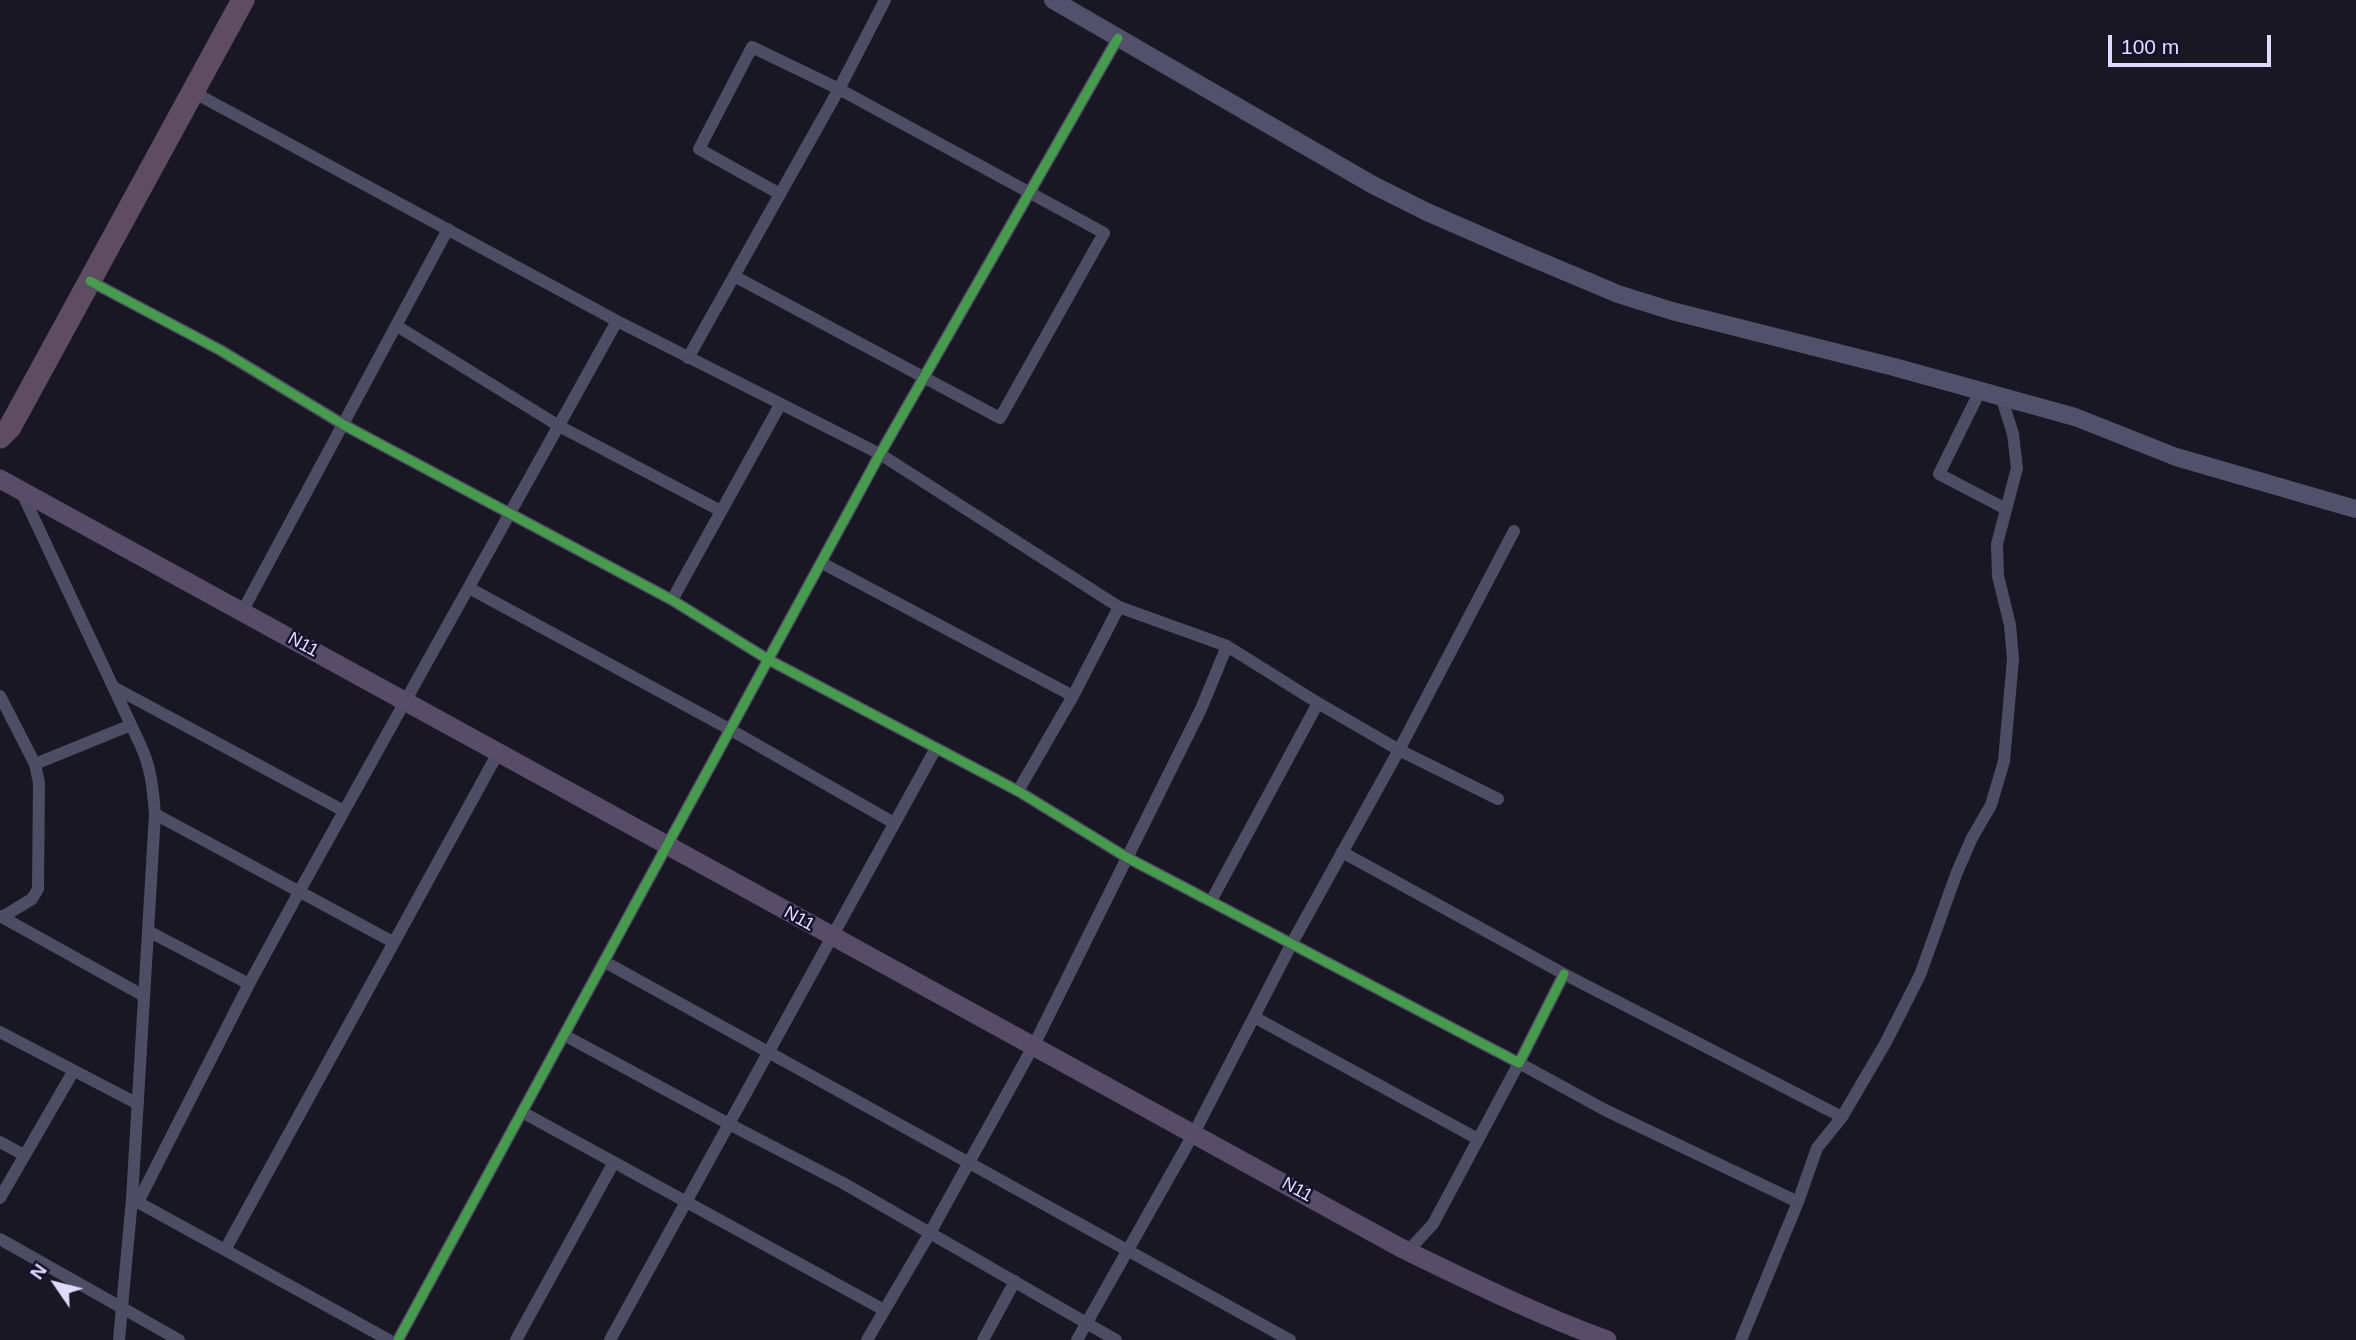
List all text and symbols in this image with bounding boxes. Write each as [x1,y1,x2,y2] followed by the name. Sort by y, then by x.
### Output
[2111,21,2274,65] scale bar
[2121,35,2179,58] text: 100 m
[284,628,322,662] street label: N11
[780,902,818,936] street label: N11
[1278,1173,1316,1207] street label: N11
[21,1249,91,1319] north arrow
[26,1260,51,1283] text: N

